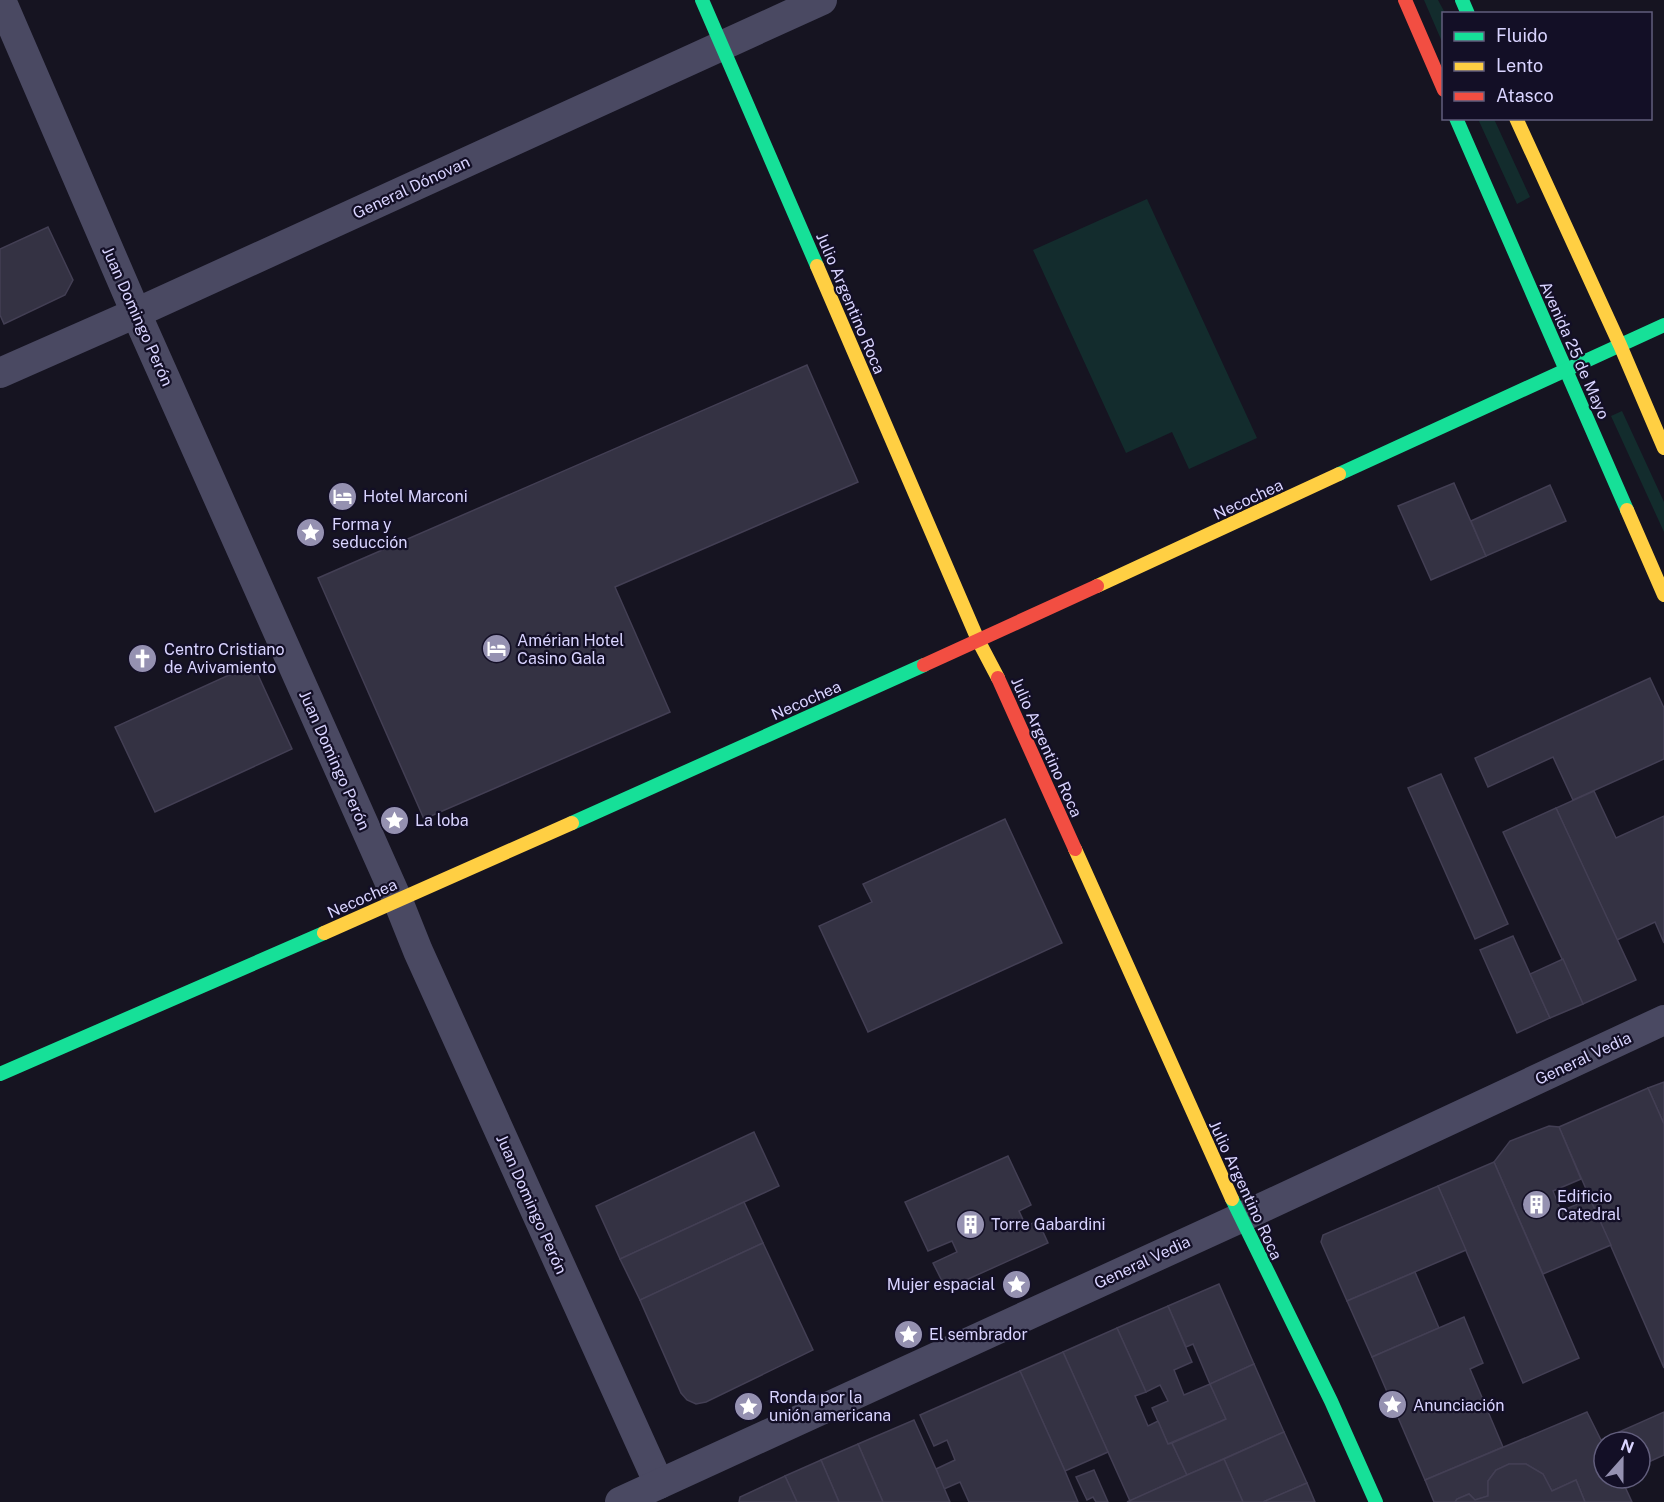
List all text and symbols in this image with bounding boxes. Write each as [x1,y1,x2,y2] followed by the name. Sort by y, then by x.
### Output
[1442,12,1652,120] legend
[1496,25,1548,46] text: Fluido
[1496,55,1543,76] text: Lento
[1496,85,1554,106] text: Atasco
[350,152,473,223] street label: General Dónovan
[812,230,889,377] street label: Julio Argentino Roca
[98,243,177,389] street label: Juan Domingo Perón
[1536,278,1613,422] street label: Avenida 25 de Mayo
[1211,475,1286,524] street label: Necochea
[326,480,358,512] hotel icon: Hotel Marconi
[363,487,468,506] place label: Hotel Marconi
[332,515,407,552] place label: Forma y seducción
[295,517,327,549] place icon: Forma y seducción
[517,631,624,668] place label: Amérian Hotel Casino Gala
[480,633,512,665] hotel icon: Amérian Hotel Casino Gala
[164,640,285,677] place label: Centro Cristiano de Avivamiento
[127,642,159,674] church icon: Centro Cristiano de Avivamiento
[1007,674,1086,820] street label: Julio Argentino Roca
[768,677,844,724] street label: Necochea
[295,687,374,833] street label: Juan Domingo Perón
[378,804,410,836] place icon: La loba
[415,811,469,830] place label: La loba
[324,875,400,922] street label: Necochea
[1532,1028,1634,1089] street label: General Vedia
[1205,1118,1286,1263] street label: Julio Argentino Roca
[492,1131,571,1277] street label: Juan Domingo Perón
[1557,1187,1621,1224] place label: Edificio Catedral
[1520,1189,1552,1221] building icon: Edificio Catedral
[954,1208,986,1240] building icon: Torre Gabardini
[991,1215,1106,1234] place label: Torre Gabardini
[1091,1232,1193,1293] street label: General Vedia
[1000,1268,1032,1300] place icon: Mujer espacial
[887,1275,995,1294] place label: Mujer espacial
[892,1318,924,1350] place icon: El sembrador
[929,1325,1028,1344] place label: El sembrador
[769,1388,891,1425] place label: Ronda por la unión americana
[1376,1389,1408,1421] place icon: Anunciación
[732,1390,764,1422] place icon: Ronda por la unión americana
[1413,1396,1504,1415] place label: Anunciación
[1592,1430,1652,1490] north arrow
[1618,1435,1636,1458] text: N

